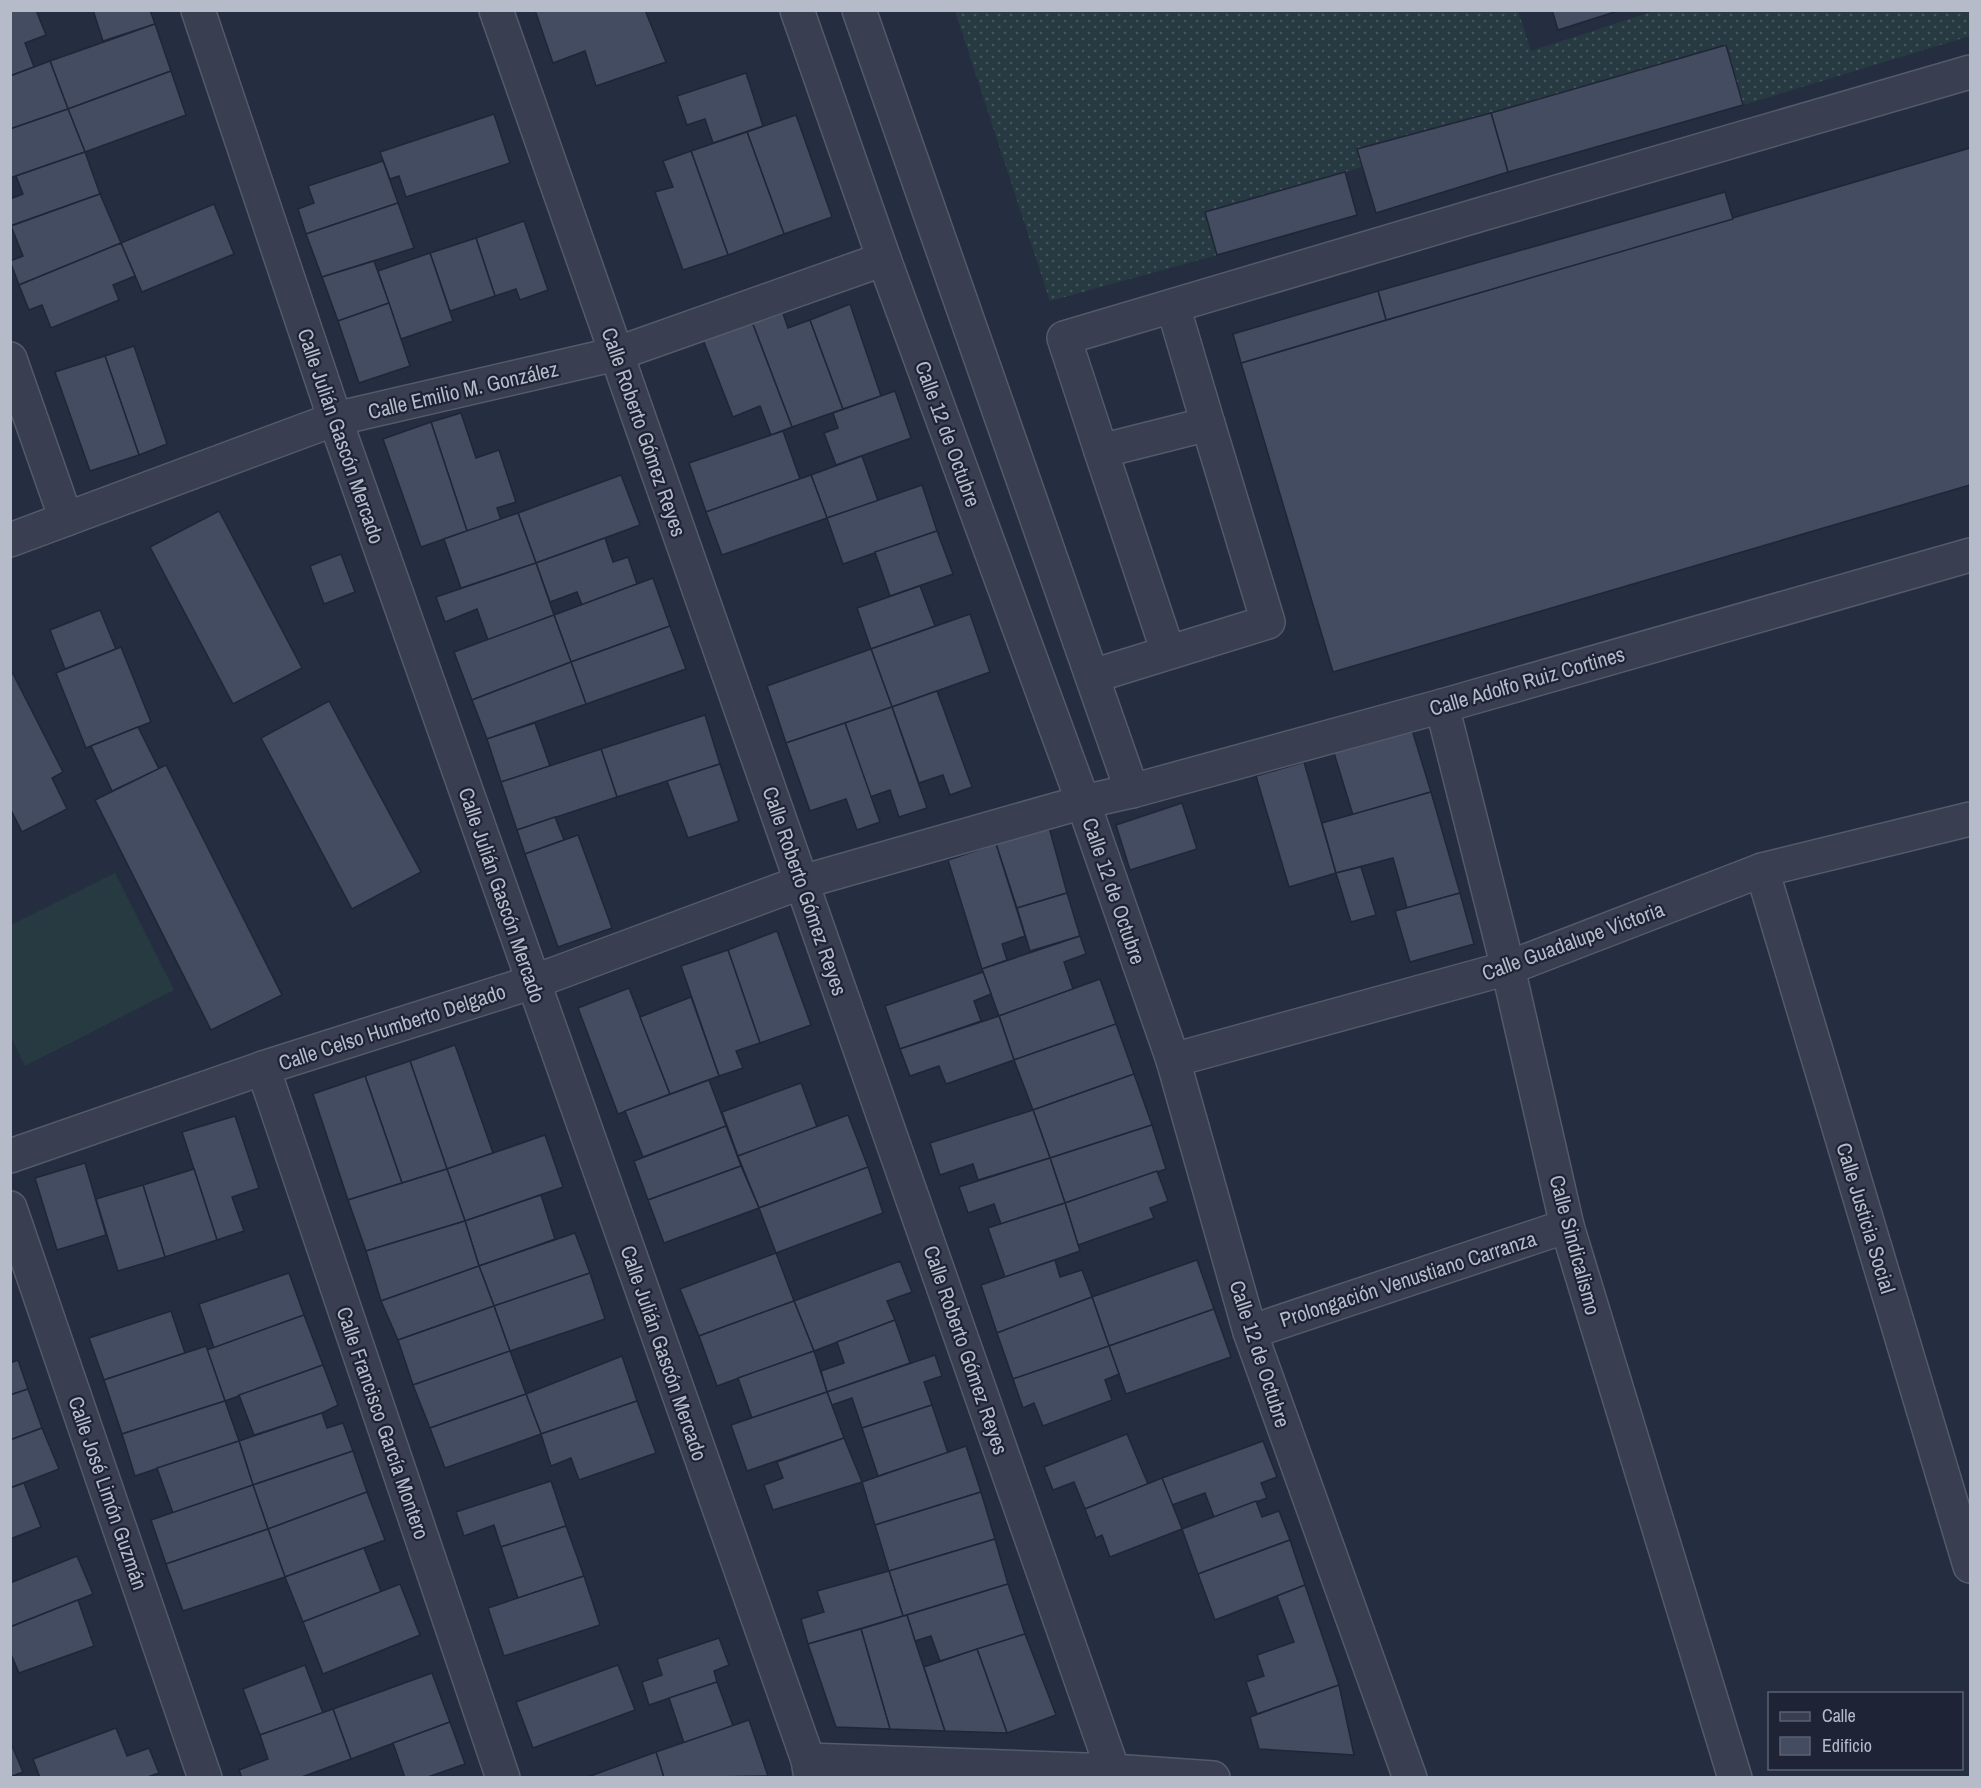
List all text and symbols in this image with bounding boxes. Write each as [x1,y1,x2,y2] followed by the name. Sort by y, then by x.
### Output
[291,324,391,548] street label: Calle Julián Gascón Mercado
[595,324,693,540] street label: Calle Roberto Gómez Reyes
[365,354,561,426] street label: Calle Emilio M. González
[908,357,988,511] street label: Calle 12 de Octubre
[1426,639,1628,723] street label: Calle Adolfo Ruiz Cortines
[452,783,552,1007] street label: Calle Julián Gascón Mercado
[756,783,854,999] street label: Calle Roberto Gómez Reyes
[1075,814,1153,968] street label: Calle 12 de Octubre
[1478,894,1669,987] street label: Calle Guadalupe Victoria
[275,977,509,1077] street label: Calle Celso Humberto Delgado
[1829,1139,1903,1297] street label: Calle Justicia Social
[1542,1172,1608,1318] street label: Calle Sindicalismo
[1276,1224,1540,1334] street label: Prolongación Venustiano Carranza
[614,1241,714,1465] street label: Calle Julián Gascón Mercado
[917,1242,1015,1458] street label: Calle Roberto Gómez Reyes
[1223,1277,1297,1431] street label: Calle 12 de Octubre
[330,1303,436,1543] street label: Calle Francisco García Montero
[61,1392,155,1594] street label: Calle José Limón Guzmán
[1768,1692,1963,1770] legend
[1822,1703,1856,1728] text: Calle
[1822,1733,1872,1758] text: Edificio

